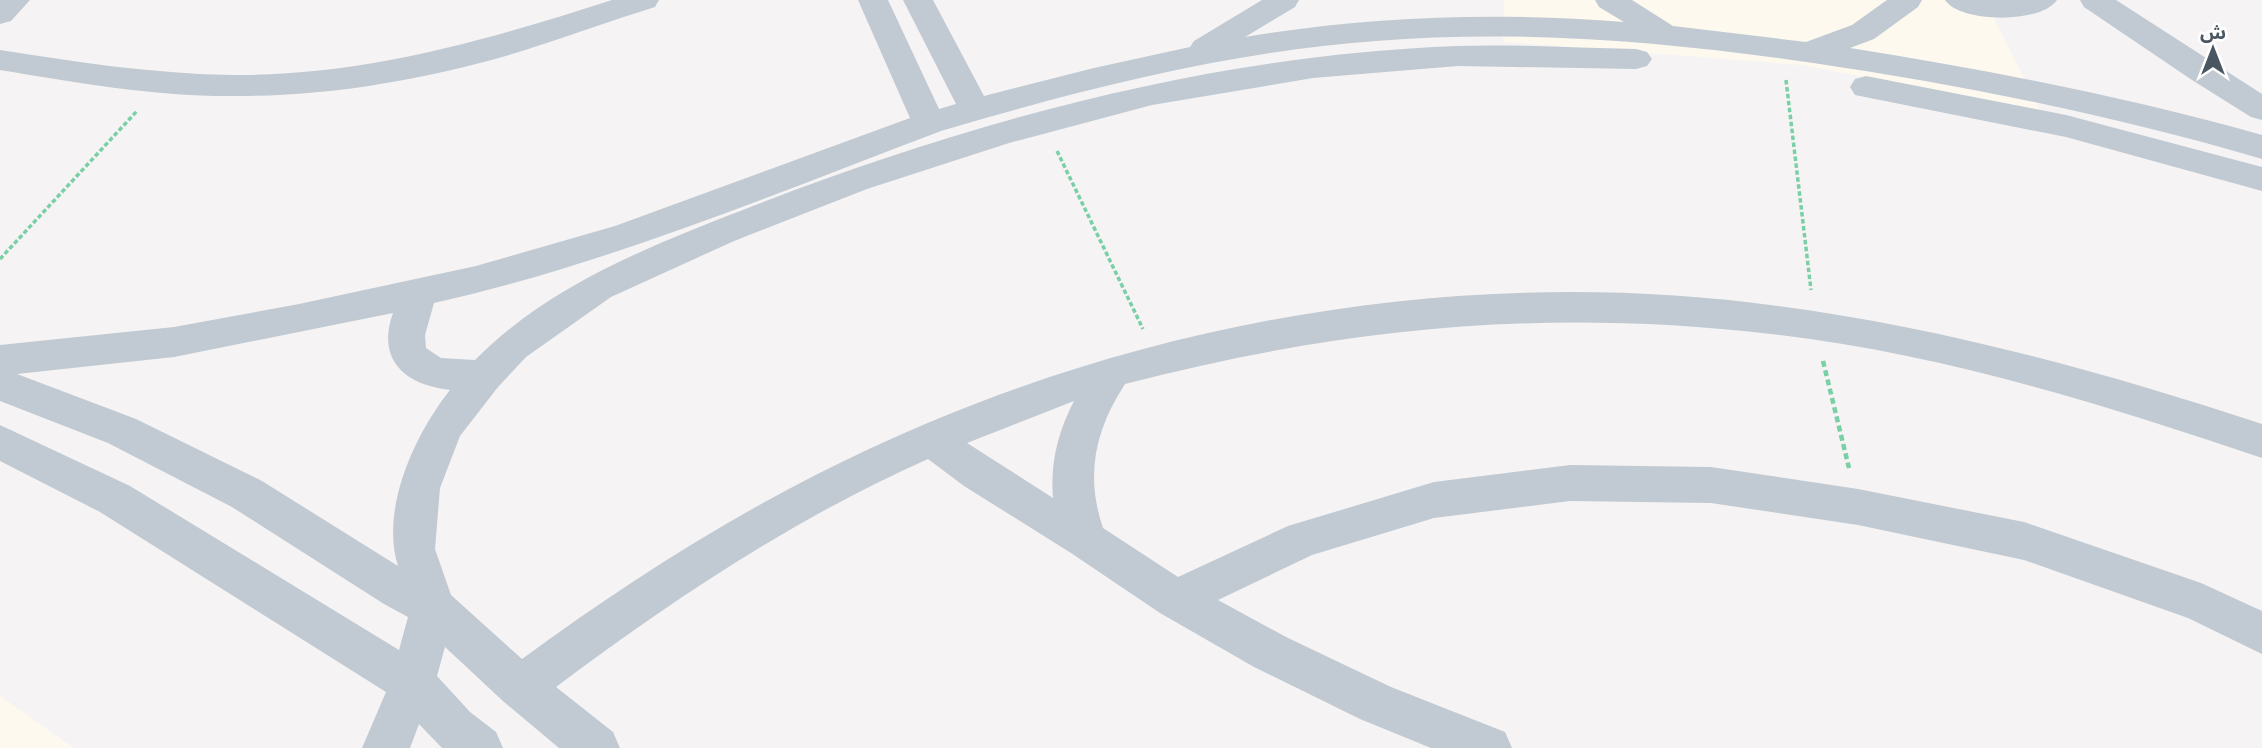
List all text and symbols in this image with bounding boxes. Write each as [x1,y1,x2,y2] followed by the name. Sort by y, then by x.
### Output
[2178,14,2248,84] north arrow
[2200,21,2226,44] text: ش

